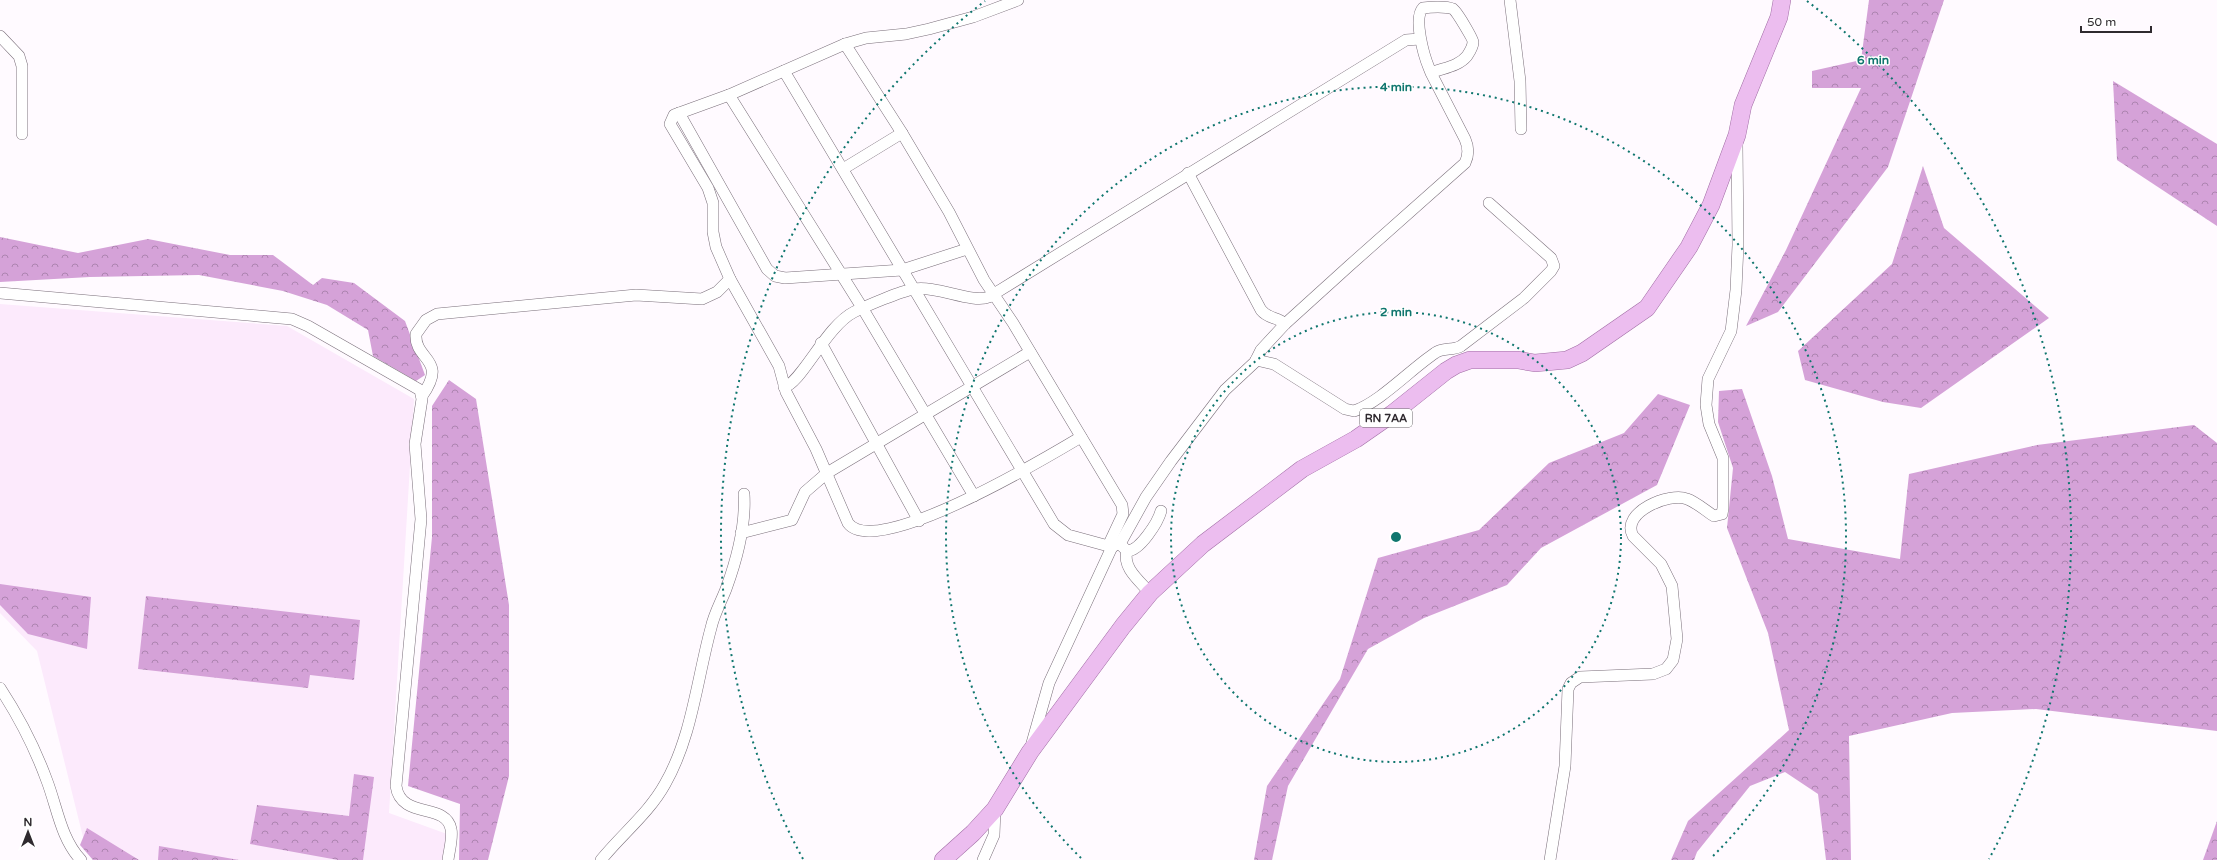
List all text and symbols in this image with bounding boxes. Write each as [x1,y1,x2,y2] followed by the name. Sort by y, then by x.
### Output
[2081,8,2151,34] scale bar
[2087,15,2116,29] text: 50 m
[1857,53,1889,67] text: 6 min
[1380,80,1412,94] text: 4 min
[1380,305,1412,319] text: 2 min
[1360,409,1412,427] road number: RN 7AA
[1389,530,1403,544] centre of rings
[8,812,48,852] north arrow
[24,816,32,829] text: N

